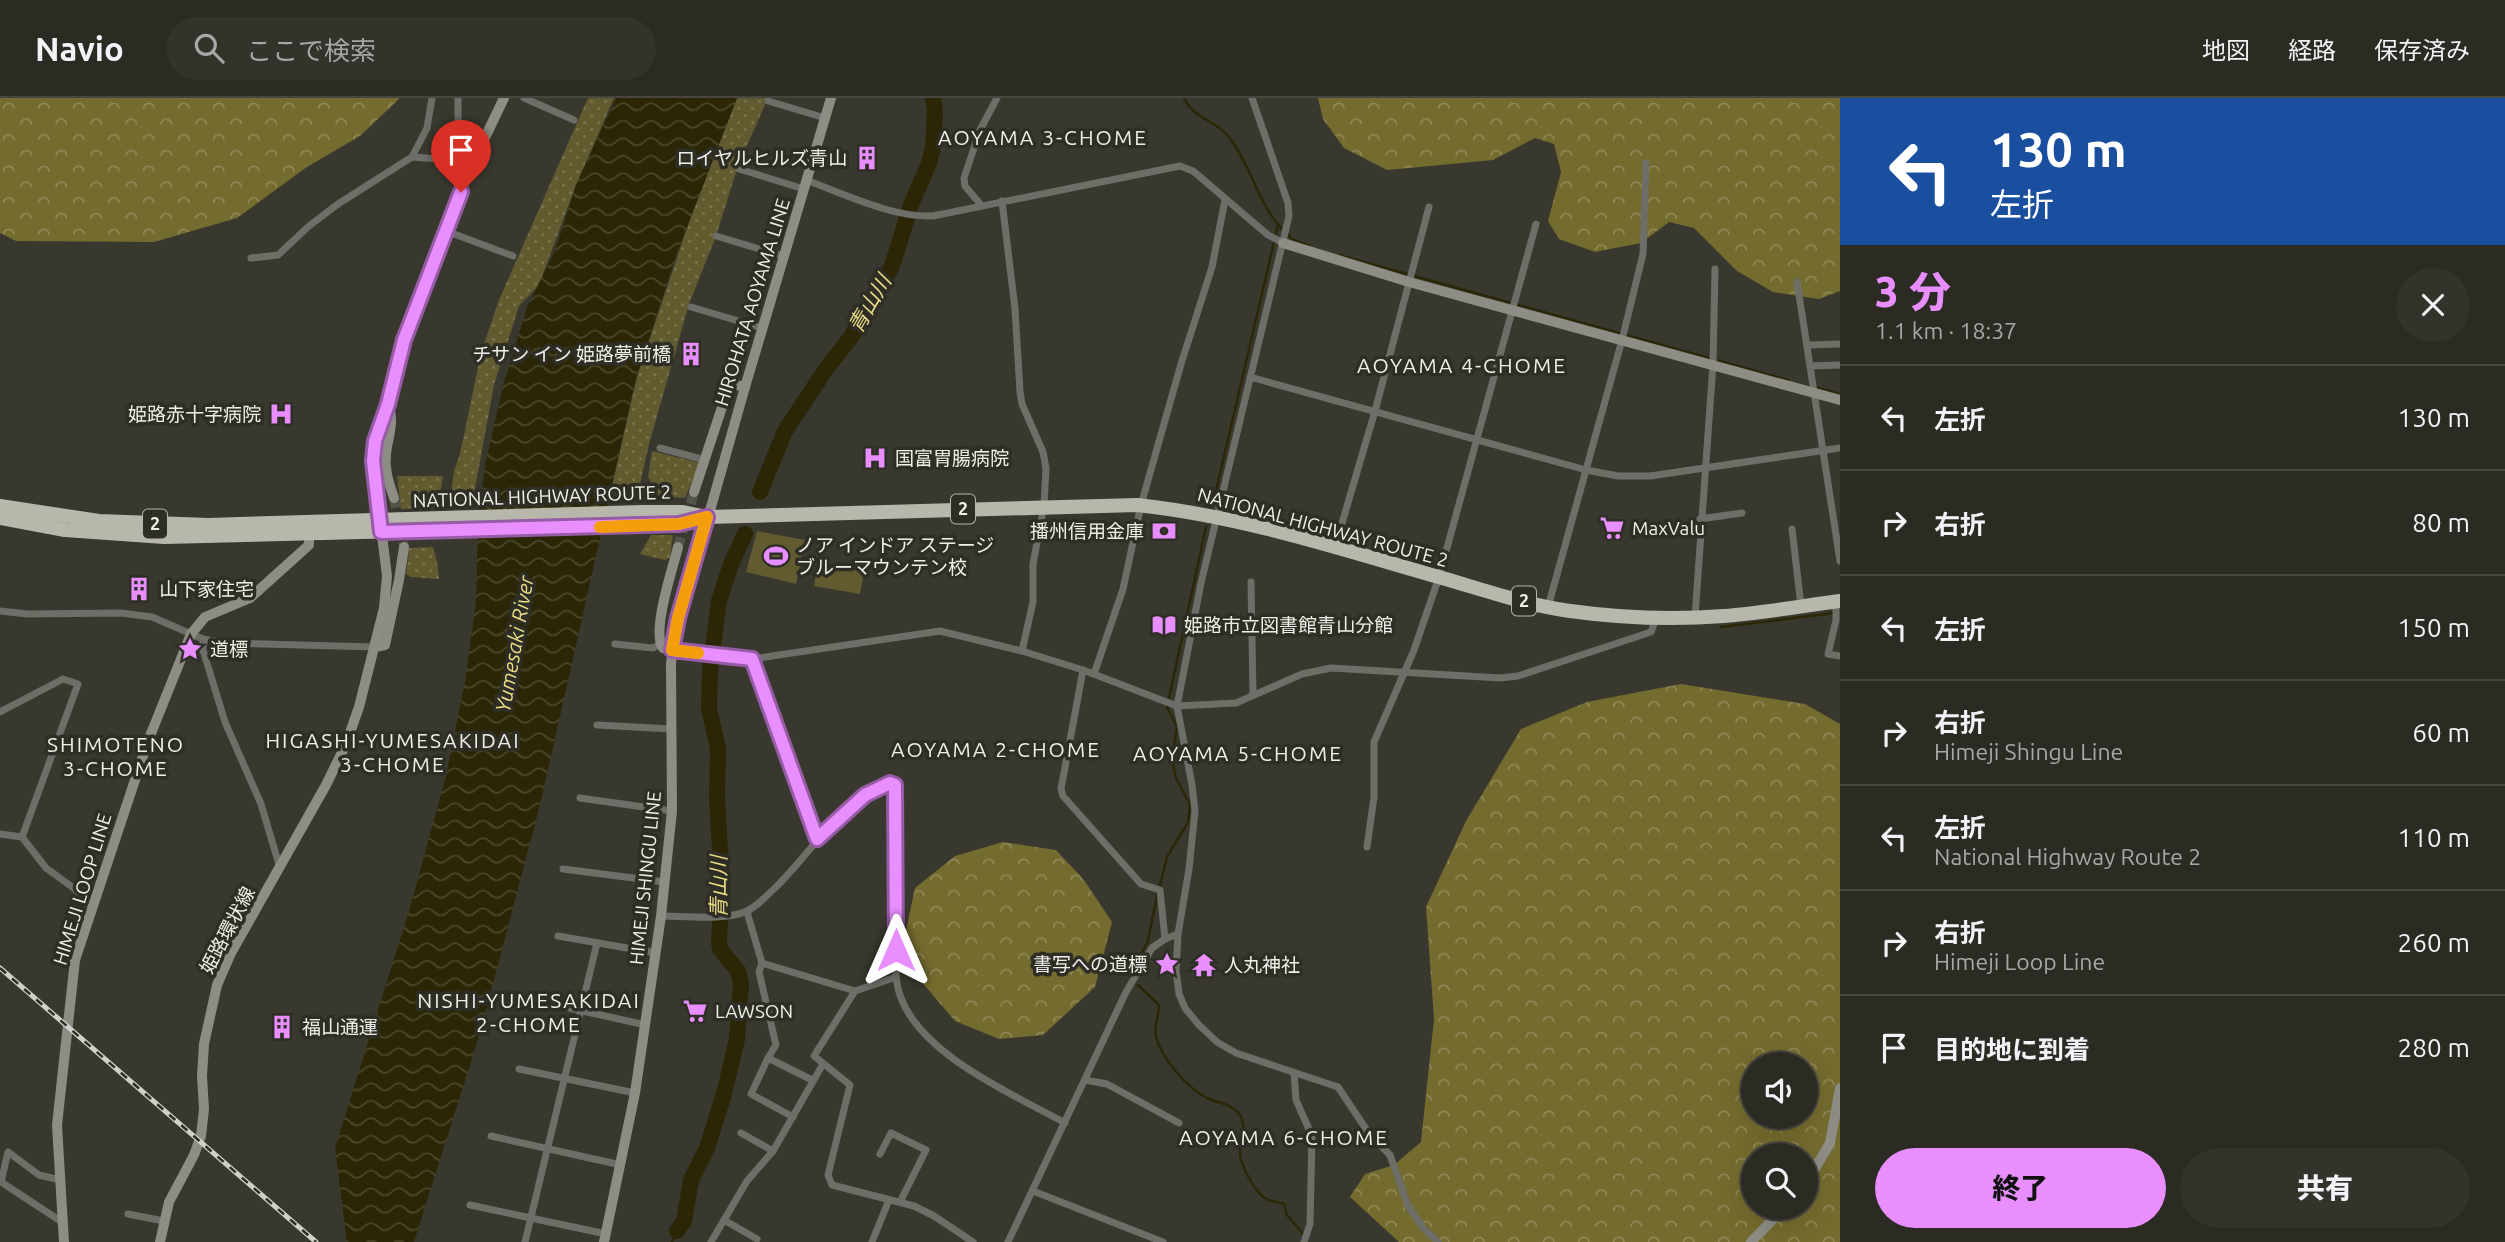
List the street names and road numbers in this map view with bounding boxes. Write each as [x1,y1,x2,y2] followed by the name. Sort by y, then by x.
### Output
[710,196,794,408] street label: HIROHATA AOYAMA LINE
[412,480,672,512] street label: NATIONAL HIGHWAY ROUTE 2
[1195,483,1451,571] street label: NATIONAL HIGHWAY ROUTE 2
[951,494,975,524] road number: 2
[143,510,167,538] road number: 2
[1512,587,1536,616] road number: 2
[625,790,665,966] street label: HIMEJI SHINGU LINE
[48,811,116,967] street label: HIMEJI LOOP LINE
[195,883,259,977] street label: 姫路環状線

